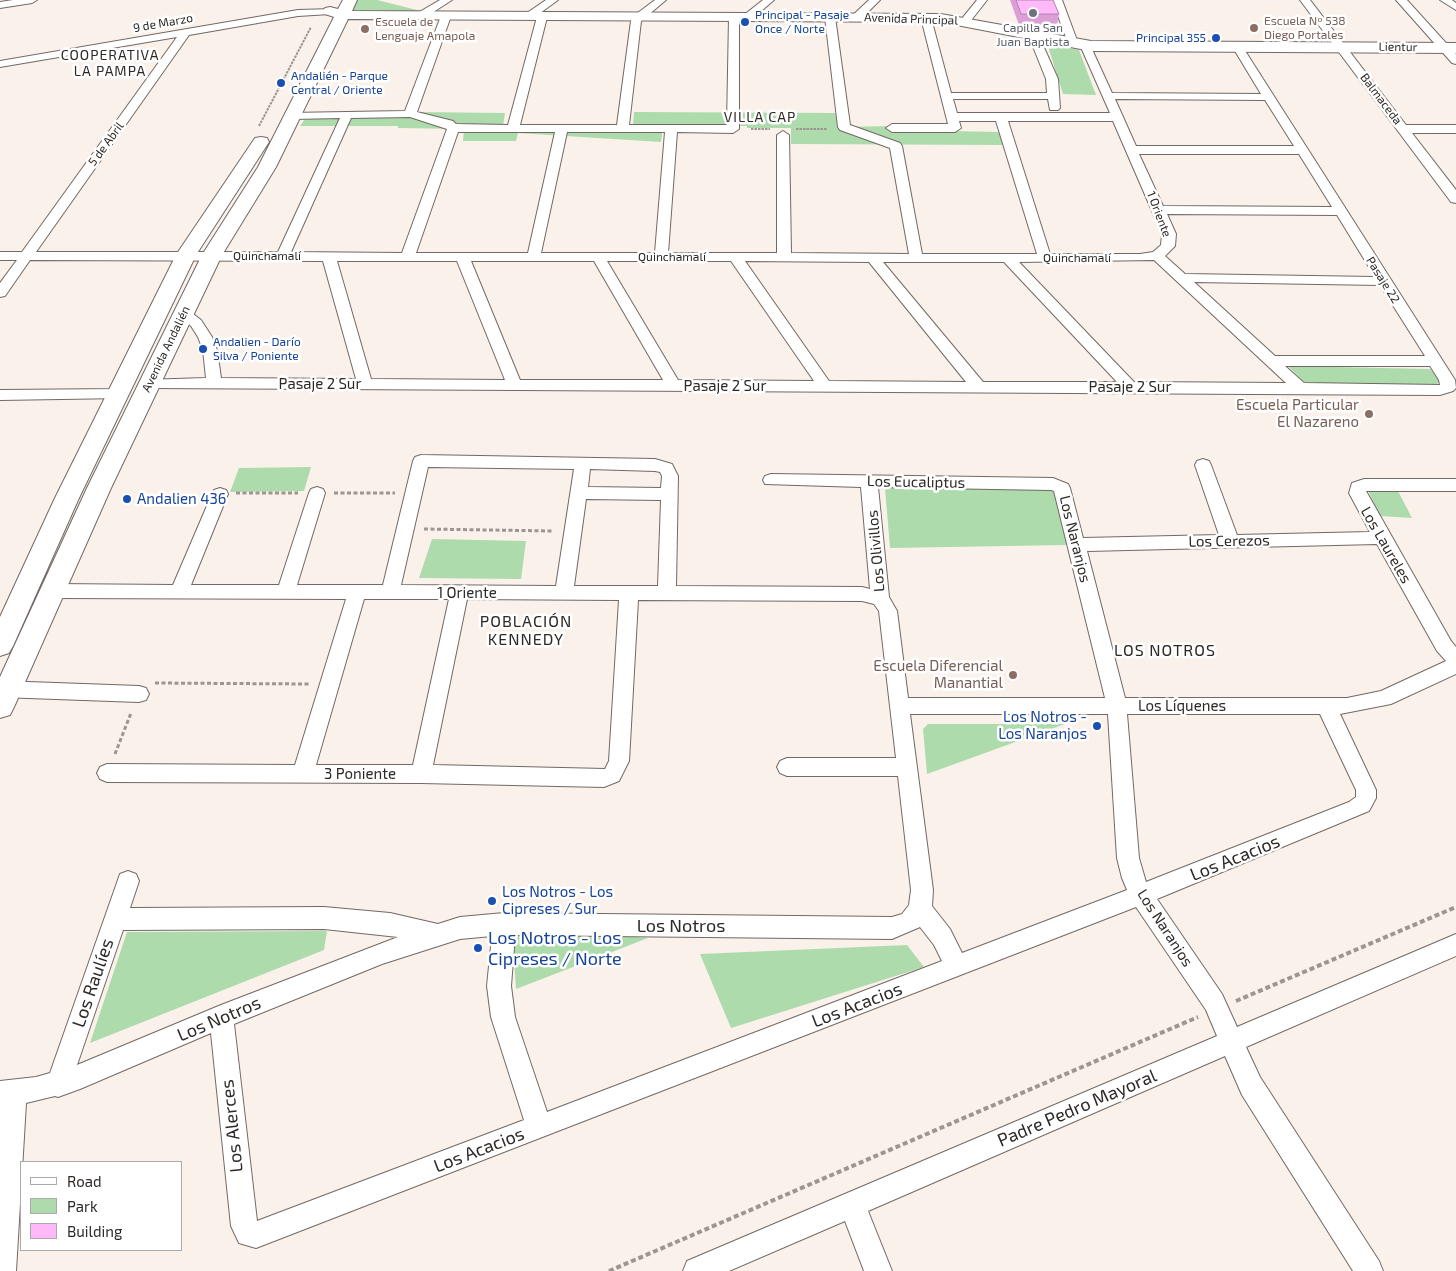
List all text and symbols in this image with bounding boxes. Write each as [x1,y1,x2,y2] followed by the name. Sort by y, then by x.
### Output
[1027,7,1039,19] marker: Capilla San Juan Baptista
[755,8,849,36] place label: Principal - Pasaje Once / Norte
[864,10,958,28] street label: Avenida Principal
[132,11,194,35] street label: 9 de Marzo
[1264,14,1346,42] place label: Escuela Nº 538 Diego Portales
[375,15,475,43] place label: Escuela de Lenguaje Amapola
[739,16,751,28] marker: Principal - Pasaje Once / Norte
[997,21,1069,49] place label: Capilla San Juan Baptista
[1248,22,1260,34] marker: Escuela Nº 538 Diego Portales
[359,23,371,35] marker: Escuela de Lenguaje Amapola
[1136,31,1206,45] place label: Principal 355
[1210,32,1222,44] marker: Principal 355
[1378,39,1418,55] street label: Lientur
[59,47,161,80] district label: COOPERATIVA LA PAMPA
[291,69,388,97] place label: Andalién - Parque Central / Oriente
[1357,71,1405,127] street label: Balmaceda
[275,77,287,89] marker: Andalién - Parque Central / Oriente
[723,109,797,125] district label: VILLA CAP
[85,119,127,169] street label: 5 de Abril
[1144,189,1174,239] street label: 1 Oriente
[233,249,301,263] street label: Quinchamalí
[638,250,706,264] street label: Quinchamalí
[1043,251,1111,265] street label: Quinchamalí
[1363,254,1403,306] street label: Pasaje 22
[139,304,193,394] street label: Avenida Andalién
[213,335,301,363] place label: Andalien - Darío Silva / Poniente
[197,343,209,355] marker: Andalien - Darío Silva / Poniente
[279,375,361,393] street label: Pasaje 2 Sur
[684,377,766,395] street label: Pasaje 2 Sur
[1089,378,1171,396] street label: Pasaje 2 Sur
[1236,396,1359,431] place label: Escuela Particular El Nazareno
[1363,408,1375,420] marker: Escuela Particular El Nazareno
[867,472,965,492] street label: Los Eucaliptus
[137,490,226,508] place label: Andalien 436
[121,493,133,505] marker: Andalien 436
[1056,494,1094,584] street label: Los Naranjos
[1357,503,1415,587] street label: Los Laureles
[863,509,889,593] street label: Los Olivillos
[1188,531,1270,551] street label: Los Cerezos
[437,584,497,602] street label: 1 Oriente
[479,612,573,650] district label: POBLACIÓN KENNEDY
[1113,641,1217,661] district label: LOS NOTROS
[873,657,1003,692] place label: Escuela Diferencial Manantial
[1007,669,1019,681] marker: Escuela Diferencial Manantial
[1138,697,1226,715] street label: Los Líquenes
[998,708,1087,743] place label: Los Notros - Los Naranjos
[1091,720,1103,732] marker: Los Notros - Los Naranjos
[324,765,396,783] street label: 3 Poniente
[1187,830,1283,886] street label: Los Acacios
[502,883,613,918] place label: Los Notros - Los Cipreses / Sur
[1133,886,1197,970] street label: Los Naranjos
[486,895,498,907] marker: Los Notros - Los Cipreses / Sur
[637,915,725,937] street label: Los Notros
[488,927,622,970] place label: Los Notros - Los Cipreses / Norte
[68,936,118,1030] street label: Los Raulíes
[472,942,484,954] marker: Los Notros - Los Cipreses / Norte
[809,978,905,1032] street label: Los Acacios
[174,992,264,1046] street label: Los Notros
[994,1065,1160,1151] street label: Padre Pedro Mayoral
[216,1078,248,1174] street label: Los Alerces
[431,1123,527,1177] street label: Los Acacios
[20,1161,182,1251] legend
[67,1172,102,1190] text: Road
[67,1197,98,1215] text: Park
[67,1222,122,1240] text: Building

